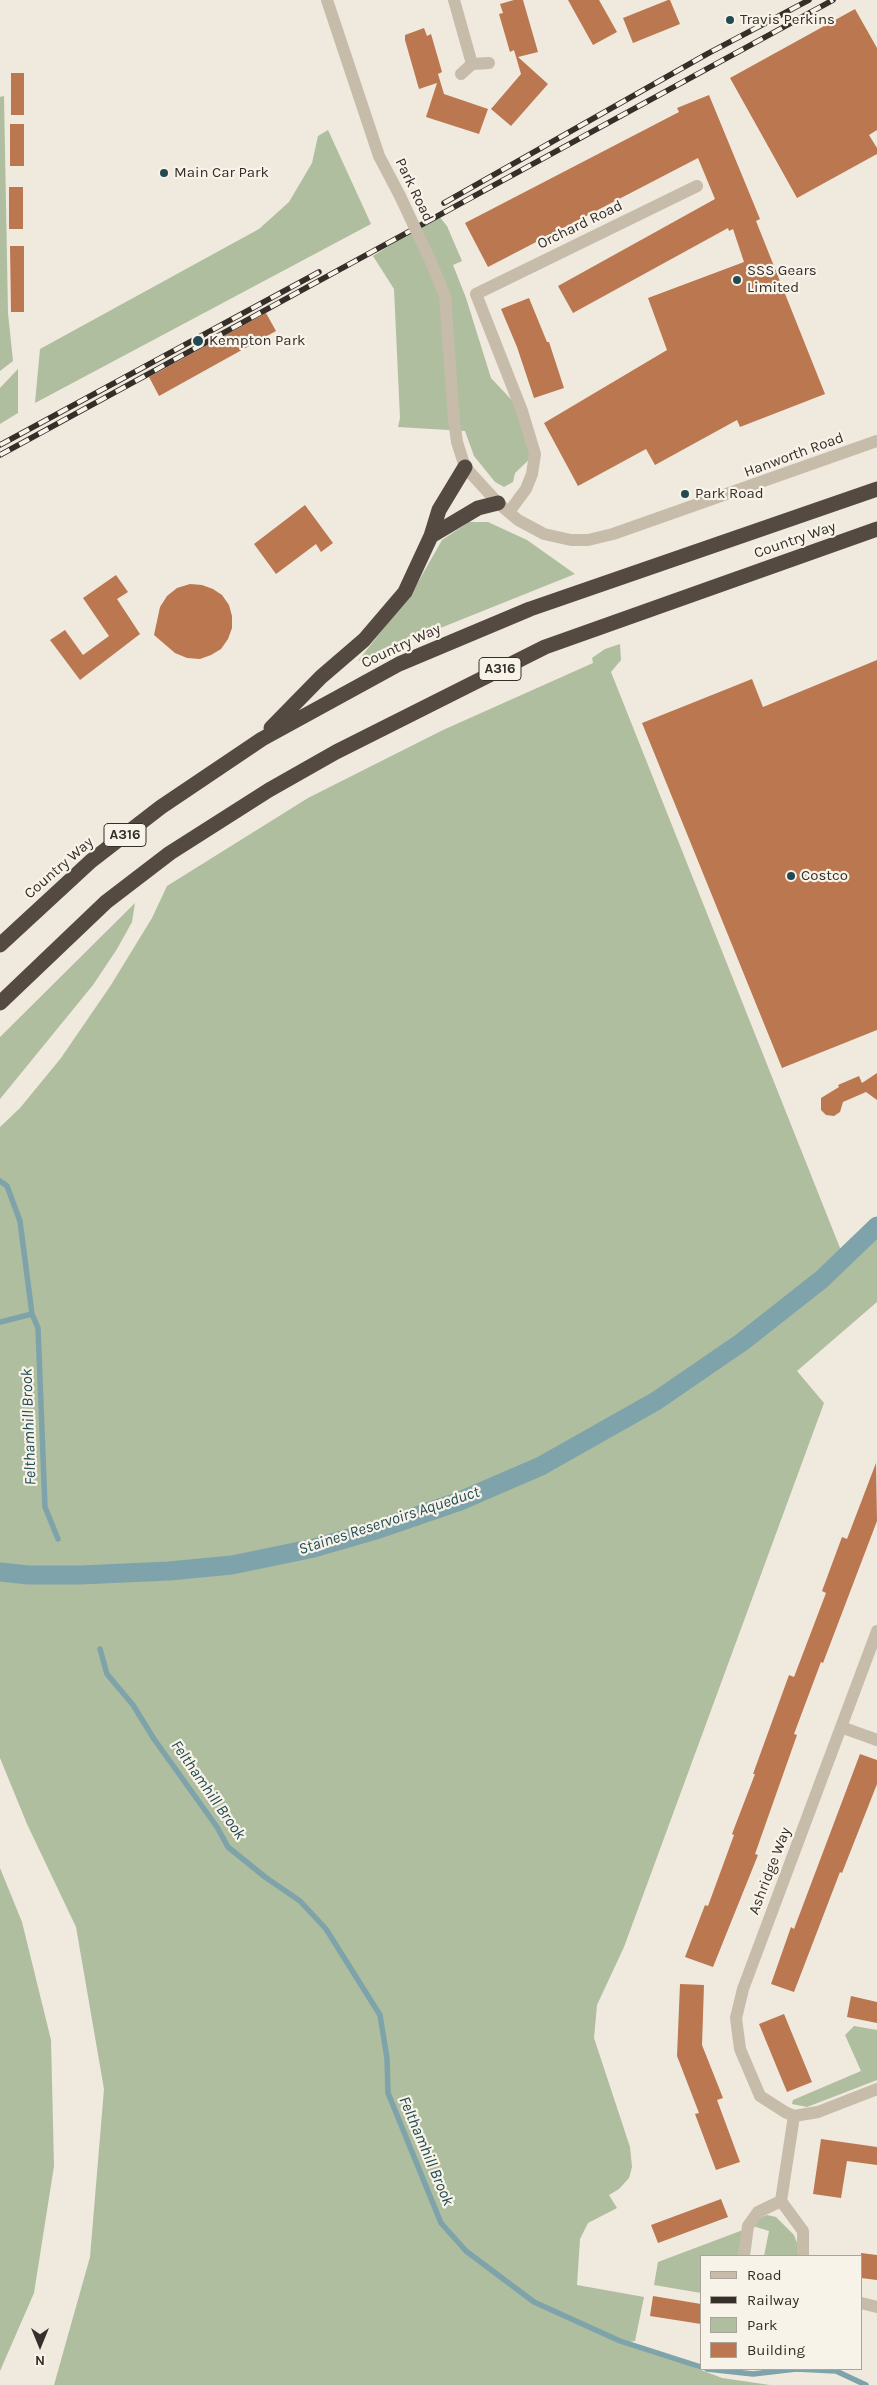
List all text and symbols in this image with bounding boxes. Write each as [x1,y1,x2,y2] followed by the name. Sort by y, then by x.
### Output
[740,11,835,29] place label: Travis Perkins
[724,14,736,26] marker: Travis Perkins
[391,155,437,225] street label: Park Road
[174,164,269,182] place label: Main Car Park
[158,167,170,179] marker: Main Car Park
[534,197,626,253] street label: Orchard Road
[747,262,817,297] place label: SSS Gears Limited
[731,274,743,286] marker: SSS Gears Limited
[209,332,306,350] place label: Kempton Park
[191,334,205,348] marker: Kempton Park
[742,429,846,481] street label: Hanworth Road
[695,485,764,503] place label: Park Road
[679,488,691,500] marker: Park Road
[752,518,838,562] street label: Country Way
[359,620,443,672] street label: Country Way
[479,658,521,681] road number: A316
[104,824,146,846] road number: A316
[21,833,97,903] street label: Country Way
[801,867,848,885] place label: Costco
[785,870,797,882] marker: Costco
[17,1368,41,1486] water label: Felthamhill Brook
[296,1483,482,1559] water label: Staines Reservoirs Aqueduct
[167,1737,249,1843] water label: Felthamhill Brook
[745,1825,795,1917] street label: Ashridge Way
[394,2093,458,2209] water label: Felthamhill Brook
[700,2255,862,2370] legend
[747,2266,782,2284] text: Road
[747,2291,799,2309] text: Railway
[747,2316,777,2334] text: Park
[15,2320,65,2370] north arrow
[747,2341,805,2359] text: Building
[35,2352,45,2369] text: N

